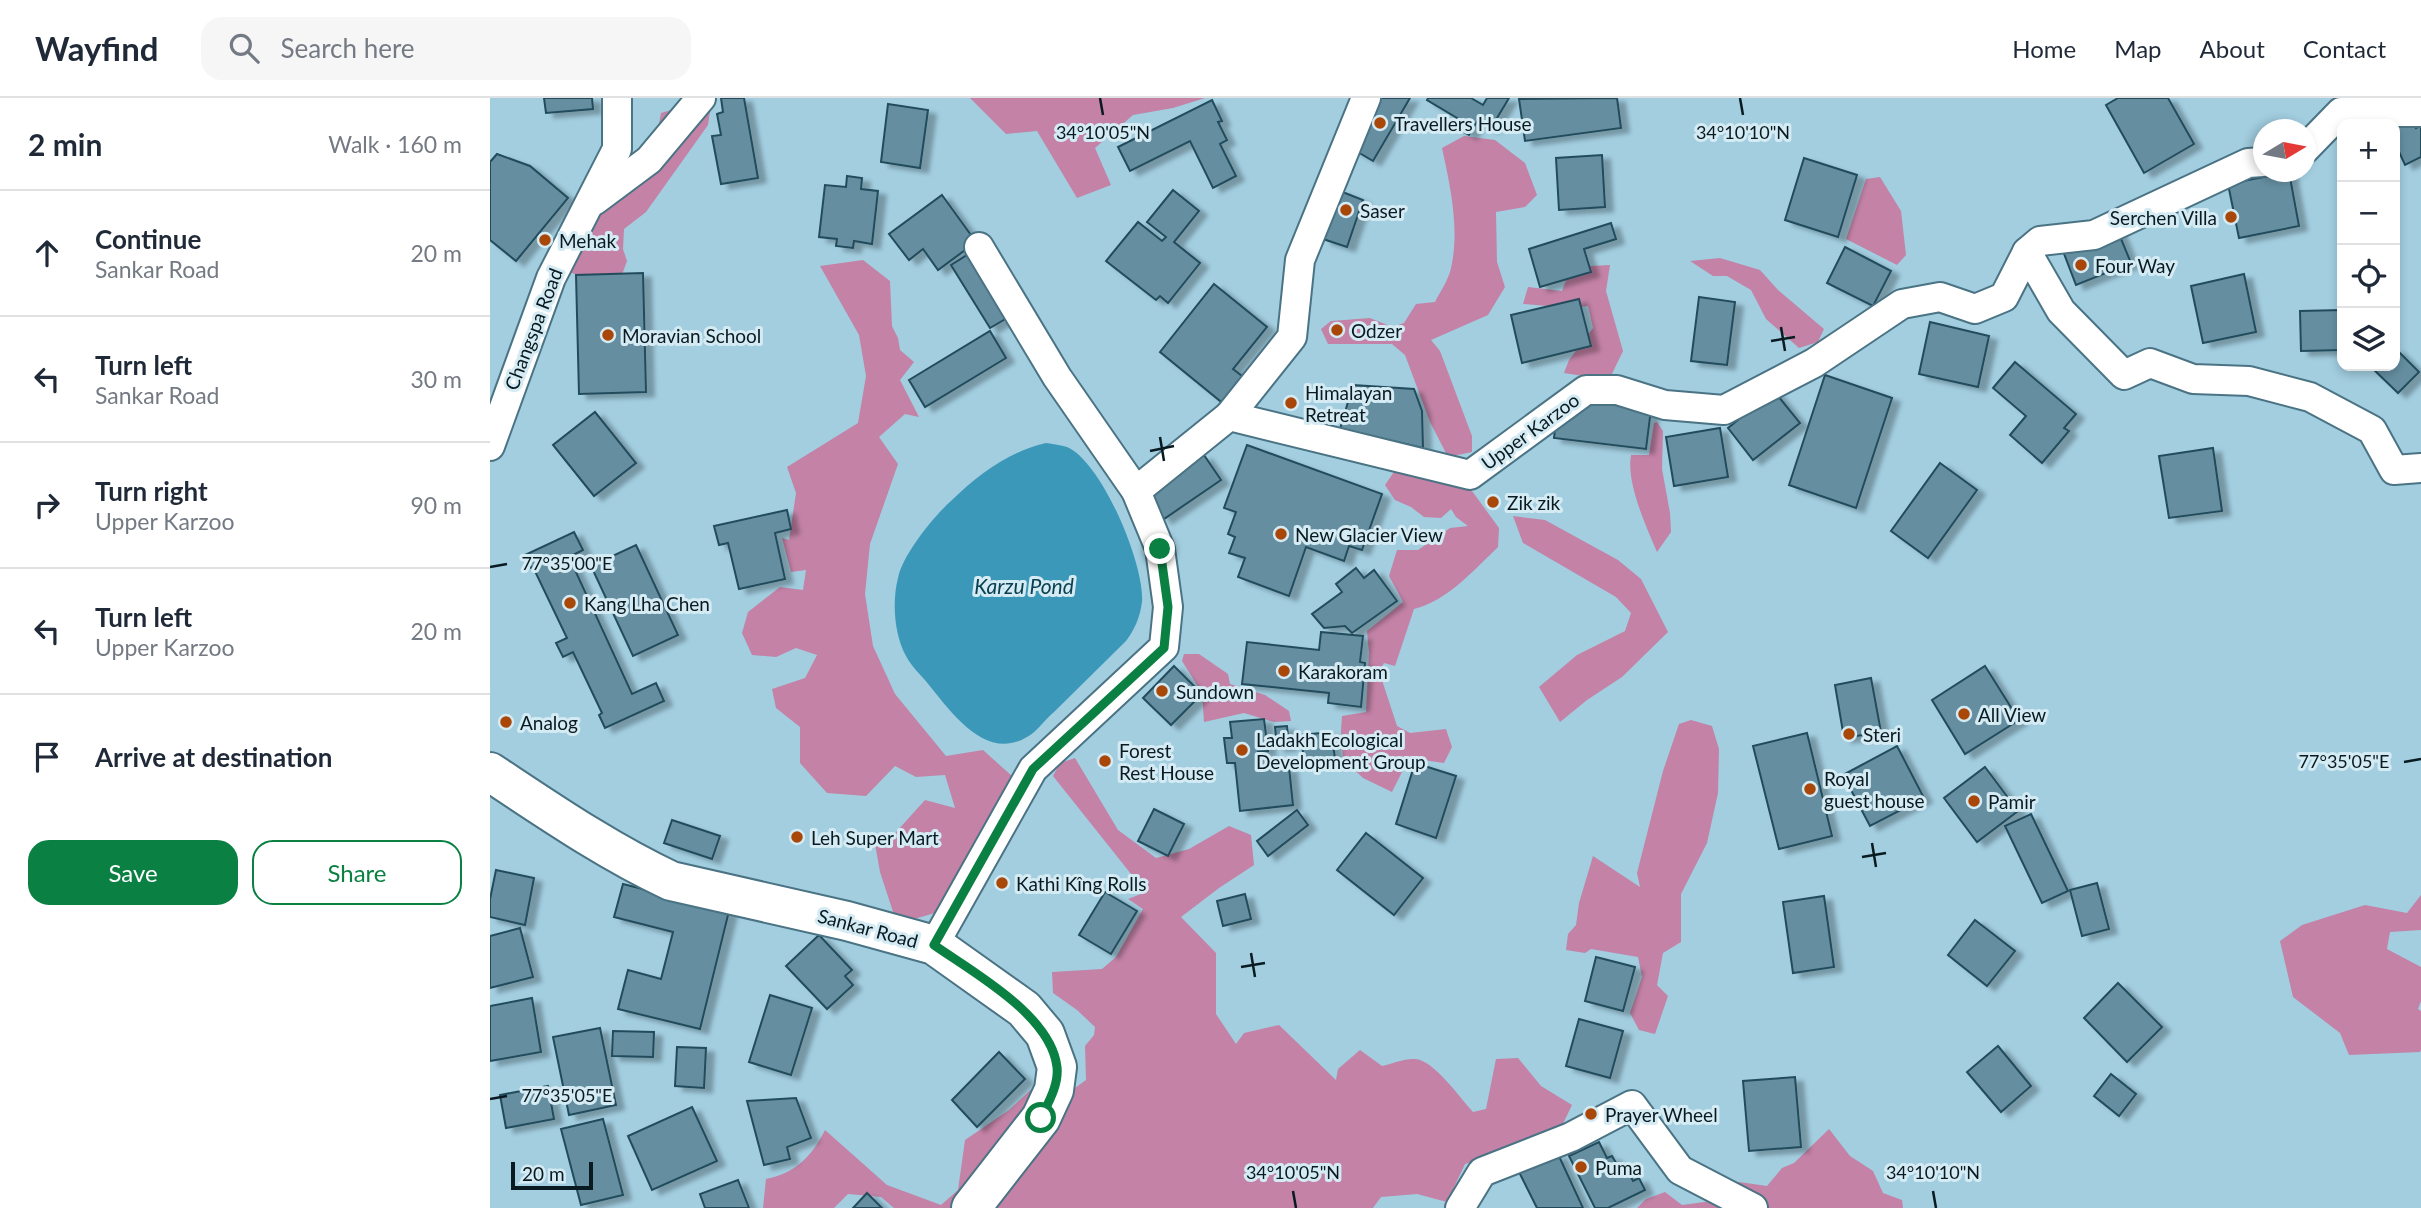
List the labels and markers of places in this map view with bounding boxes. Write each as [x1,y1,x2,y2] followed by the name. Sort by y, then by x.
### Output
[1394,112,1532,135] place label: Travellers House
[1372,115,1388,131] marker: Travellers House
[1360,199,1405,222] place label: Saser
[1338,202,1354,218] marker: Saser
[2110,206,2217,229] place label: Serchen Villa
[2223,209,2239,225] marker: Serchen Villa
[559,229,616,252] place label: Mehak
[537,232,553,248] marker: Mehak
[2095,254,2175,277] place label: Four Way
[2073,257,2089,273] marker: Four Way
[1351,319,1402,342] place label: Odzer
[1329,322,1345,338] marker: Odzer
[622,324,761,347] place label: Moravian School
[600,327,616,343] marker: Moravian School
[1305,381,1392,426] place label: Himalayan Retreat
[1283,395,1299,411] marker: Himalayan Retreat
[1507,491,1561,514] place label: Zik zik
[1485,494,1501,510] marker: Zik zik
[1295,523,1443,546] place label: New Glacier View
[1273,526,1289,542] marker: New Glacier View
[584,592,710,615] place label: Kang Lha Chen
[562,595,578,611] marker: Kang Lha Chen
[1298,660,1388,683] place label: Karakoram
[1276,663,1292,679] marker: Karakoram
[1176,680,1254,703] place label: Sundown
[1154,683,1170,699] marker: Sundown
[1978,703,2046,726] place label: All View
[1956,706,1972,722] marker: All View
[520,711,578,734] place label: Analog
[498,714,514,730] marker: Analog
[1863,723,1901,746] place label: Steri
[1841,726,1857,742] marker: Steri
[1256,728,1426,773] place label: Ladakh Ecological Development Group
[1119,739,1214,784] place label: Forest Rest House
[1234,742,1250,758] marker: Ladakh Ecological Development Group
[1097,753,1113,769] marker: Forest Rest House
[1824,767,1925,812] place label: Royal guest house
[1802,781,1818,797] marker: Royal guest house
[1988,790,2036,813] place label: Pamir
[1966,793,1982,809] marker: Pamir
[811,826,939,849] place label: Leh Super Mart
[789,829,805,845] marker: Leh Super Mart
[1016,872,1146,895] place label: Kathi Kîng Rolls
[994,875,1010,891] marker: Kathi Kîng Rolls
[1605,1103,1718,1126] place label: Prayer Wheel
[1583,1106,1599,1122] marker: Prayer Wheel
[1595,1156,1642,1179] place label: Puma
[1573,1159,1589,1175] marker: Puma

